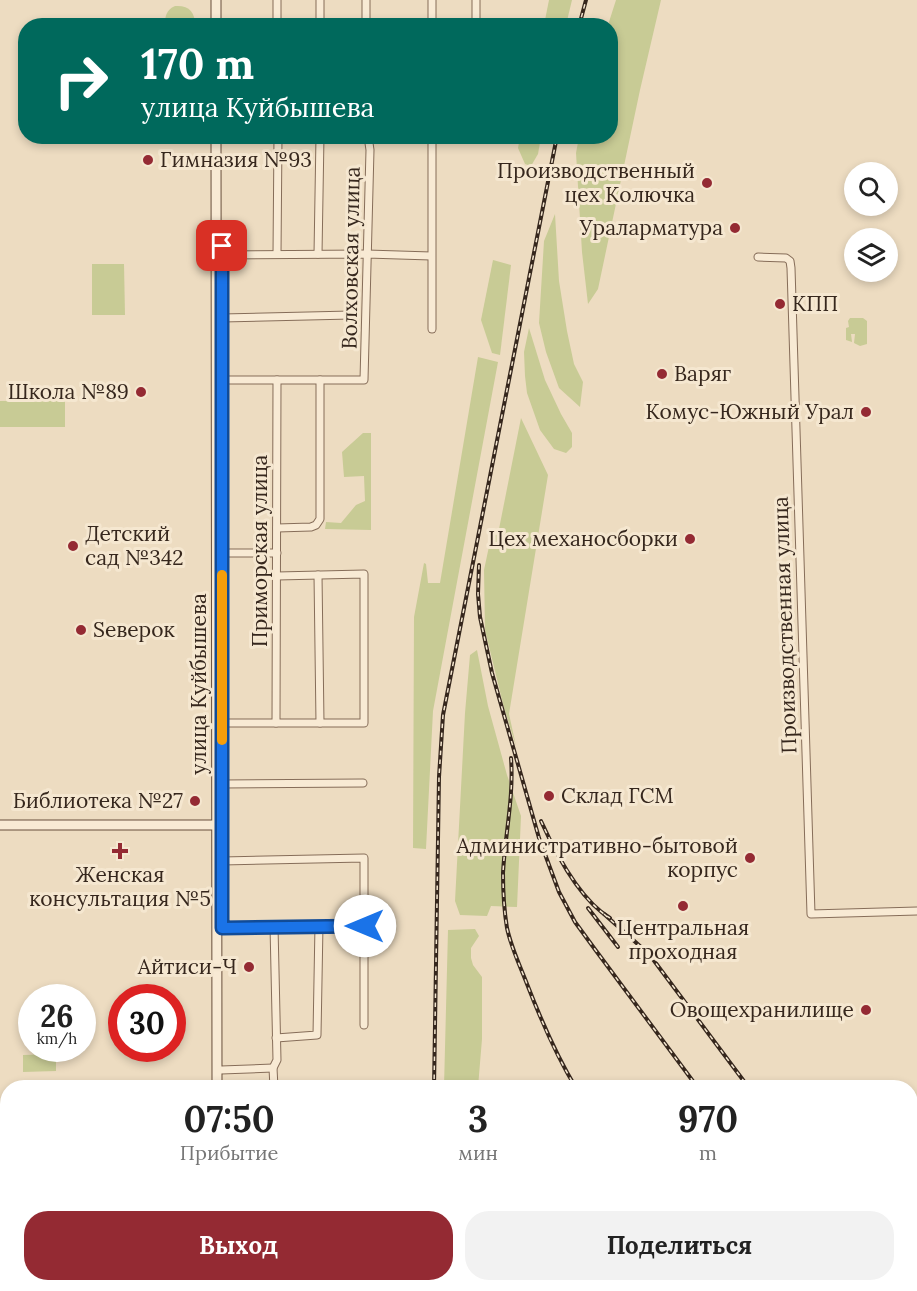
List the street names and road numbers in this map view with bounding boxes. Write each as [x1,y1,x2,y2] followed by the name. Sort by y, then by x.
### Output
[335,166,366,350] street label: Волховская улица
[246,455,273,647] street label: Приморская улица
[767,496,802,754] street label: Производственная улица
[185,593,212,775] street label: улица Куйбышева

